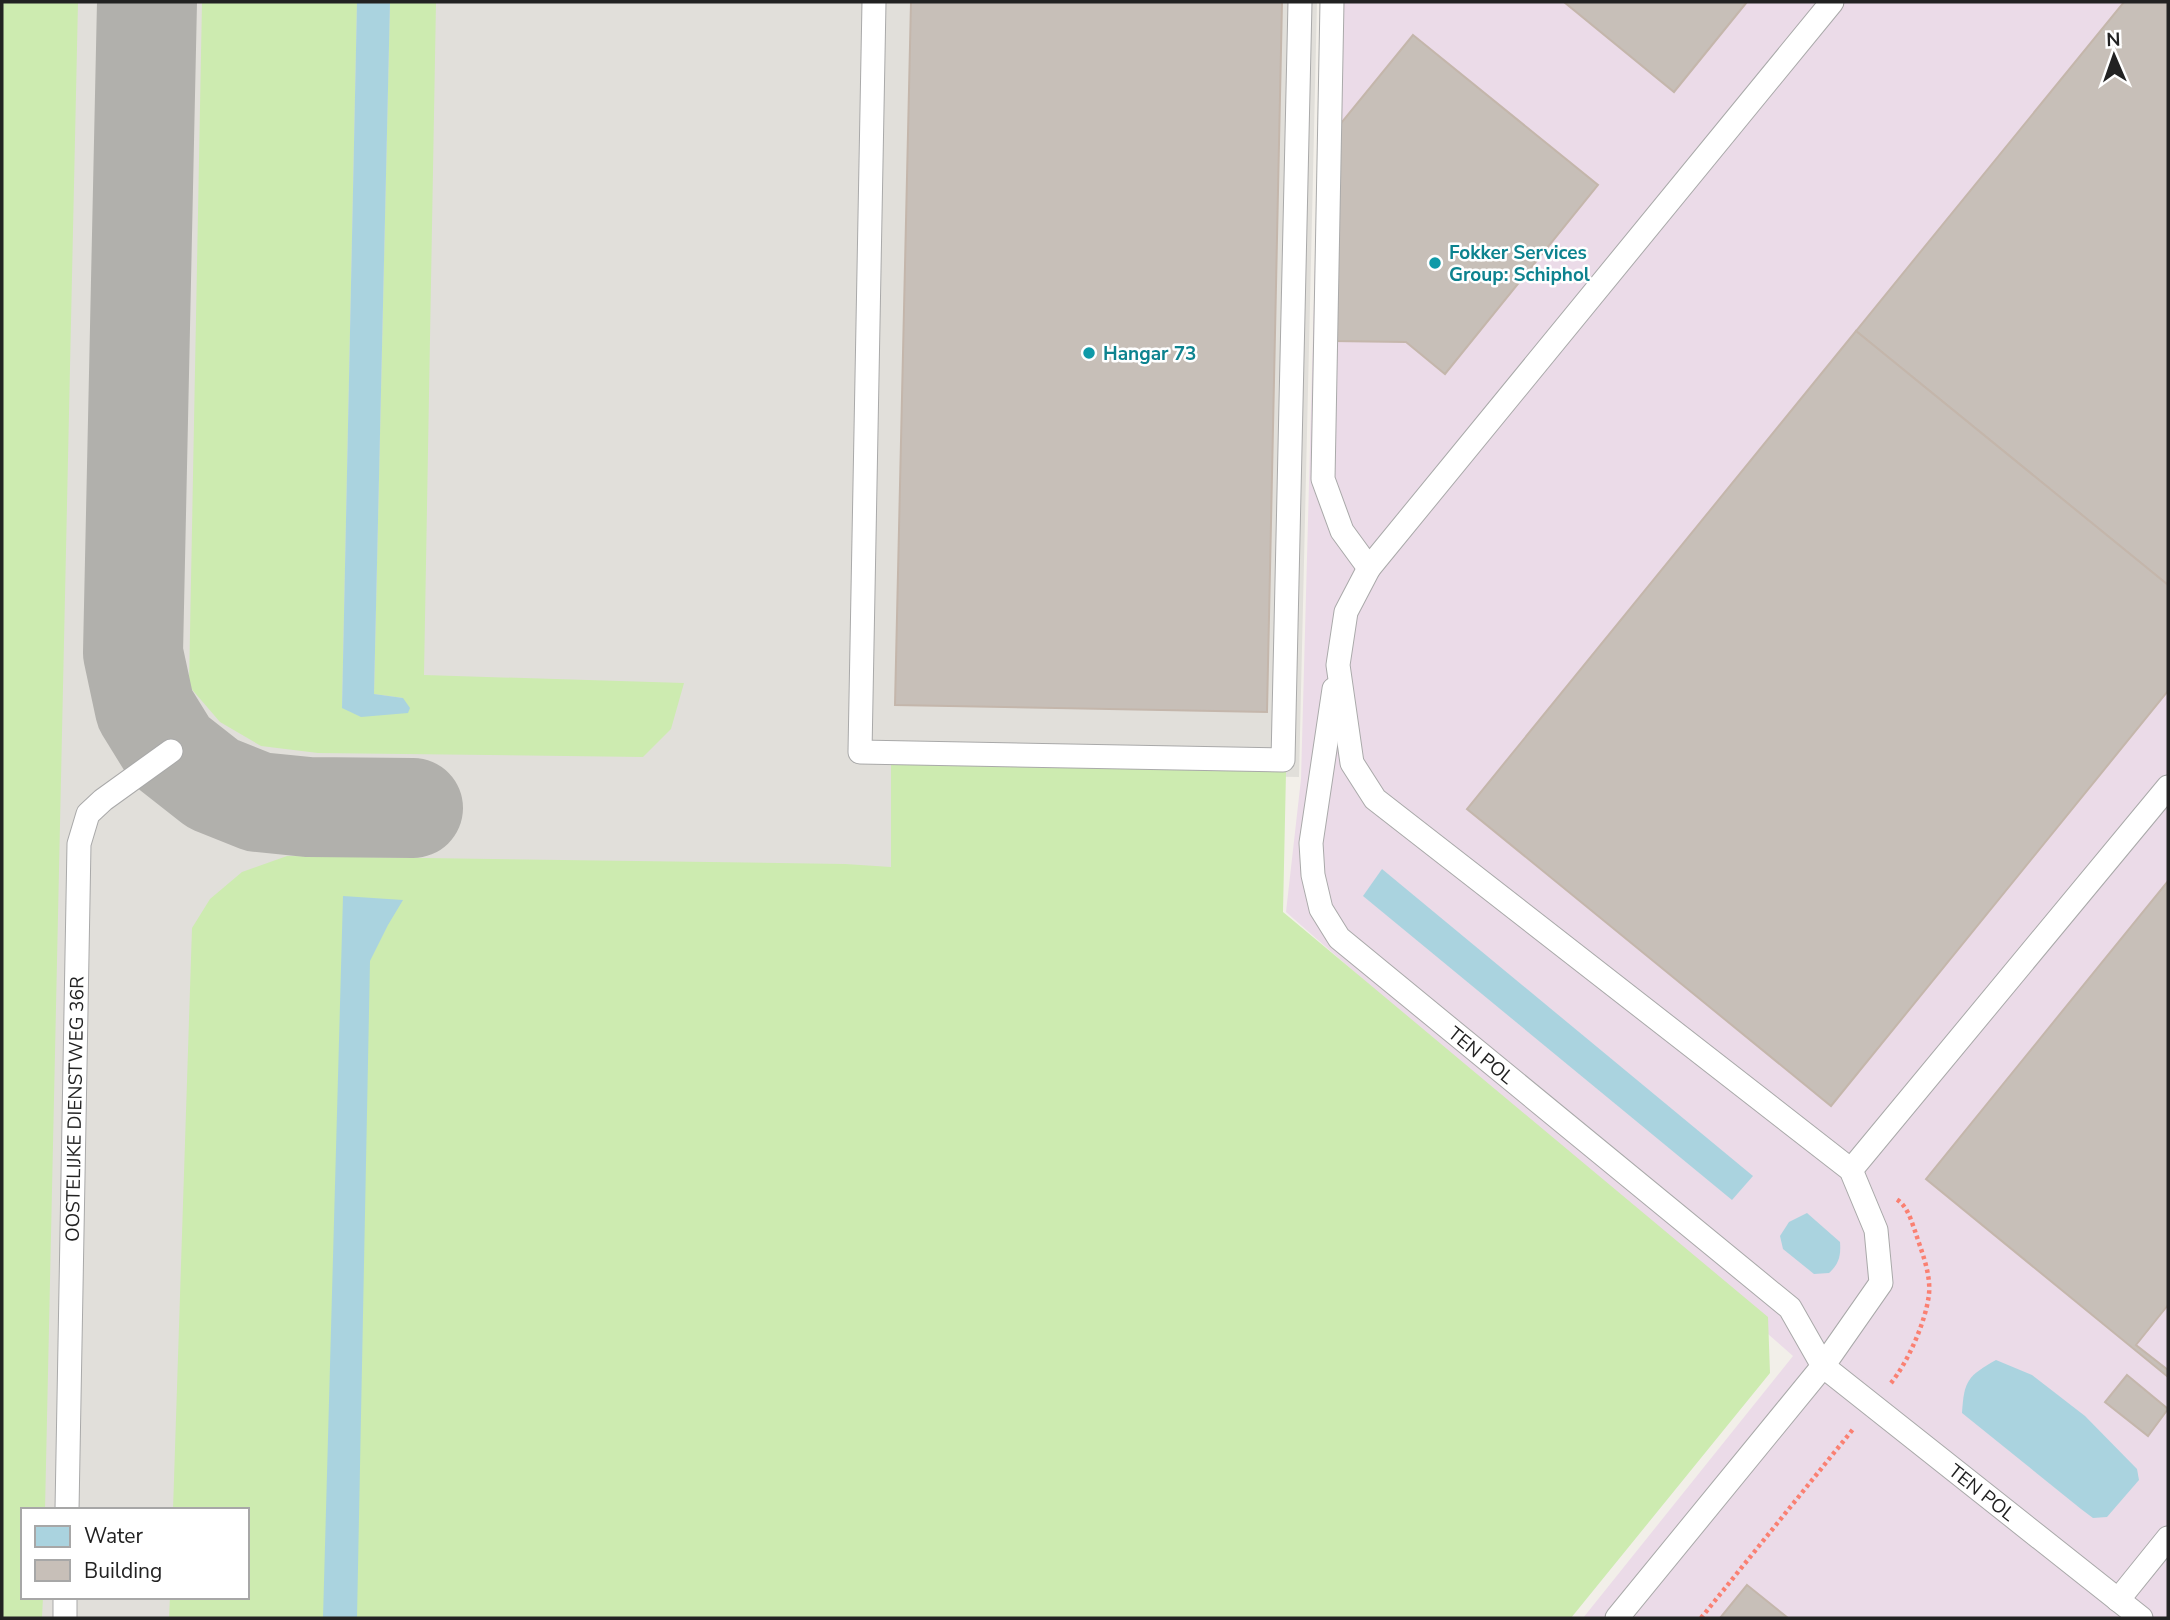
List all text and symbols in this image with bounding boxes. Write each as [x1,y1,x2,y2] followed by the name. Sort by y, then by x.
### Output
[2079,21,2149,91] north arrow
[2106,27,2121,53] text: N
[1449,240,1590,288] place label: Fokker Services Group: Schiphol
[1427,255,1443,271] marker: Fokker Services Group: Schiphol
[1103,341,1196,367] place label: Hangar 73
[1081,345,1097,361] marker: Hangar 73
[60,976,91,1242] street label: OOSTELIJKE DIENSTWEG 36R
[1442,1021,1520,1091] street label: TEN POL
[1943,1458,2021,1528] street label: TEN POL
[21,1508,248,1599] legend
[84,1522,143,1550] text: Water
[84,1557,162,1585] text: Building

